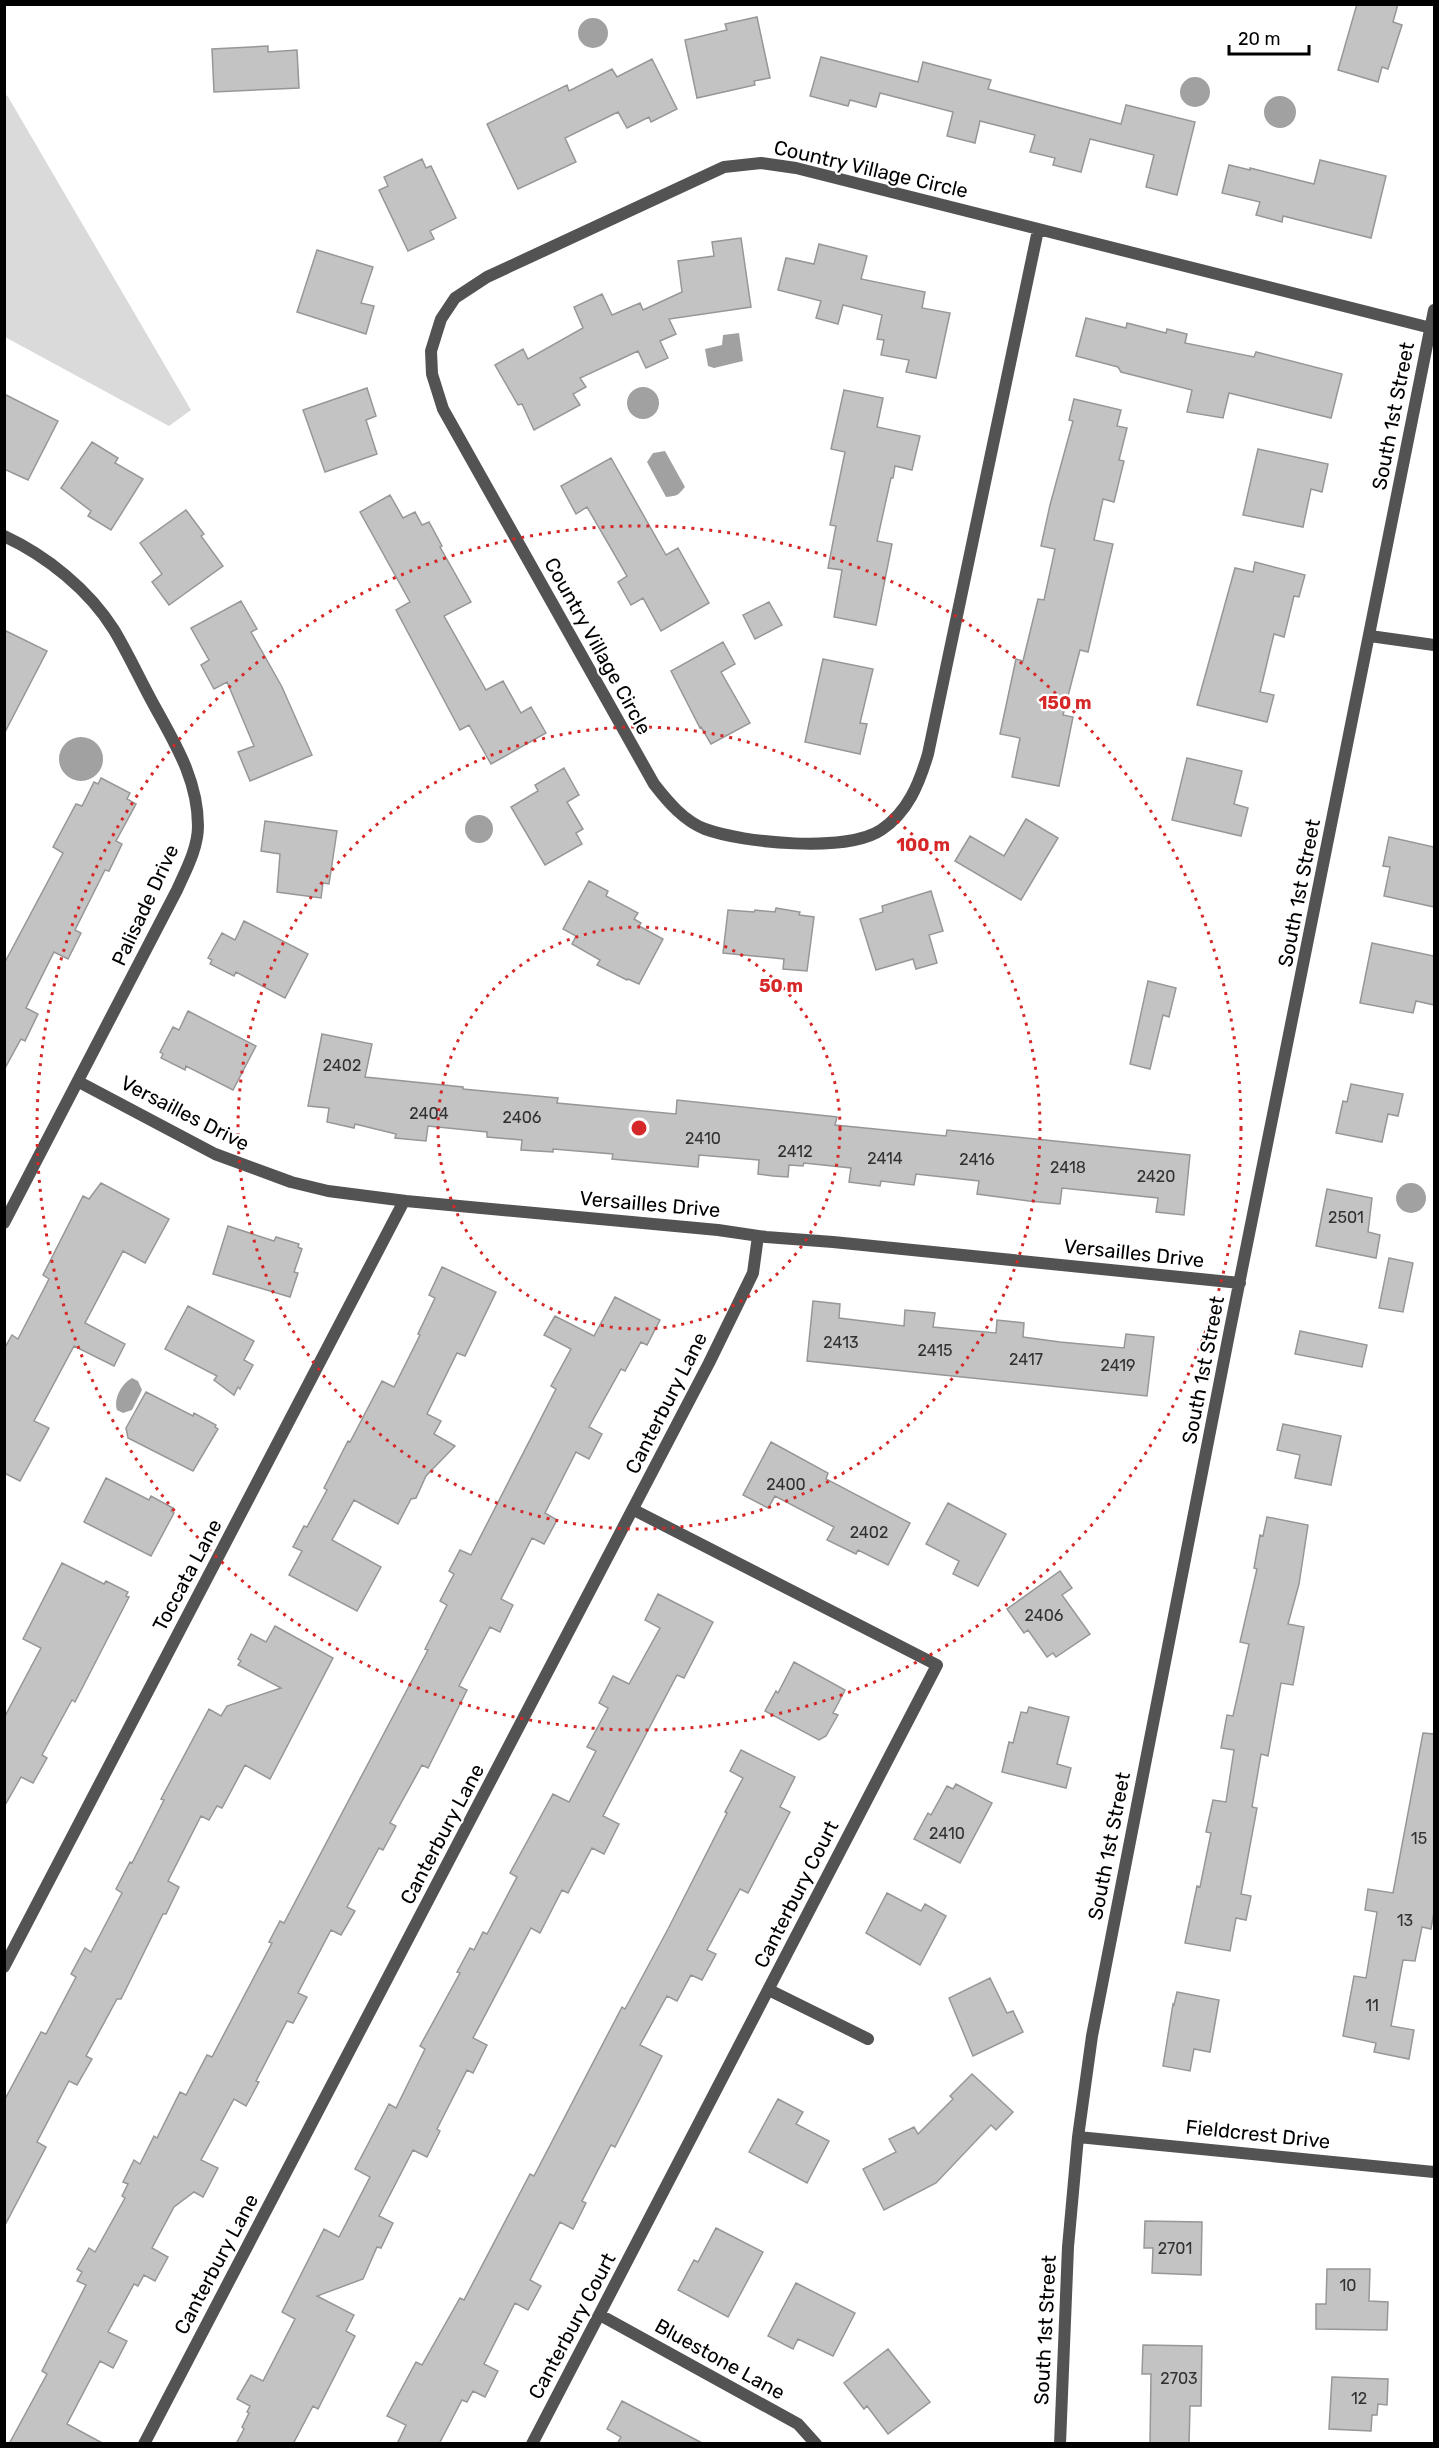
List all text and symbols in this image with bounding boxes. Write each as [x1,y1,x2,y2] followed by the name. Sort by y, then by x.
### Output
[1229,18,1308,56] scale bar
[1238,28,1280,50] text: 20 m
[772,135,970,203] street label: Country Village Circle
[1367,340,1419,492] street label: South 1st Street
[539,553,657,739] street label: Country Village Circle
[1038,692,1092,714] text: 150 m
[1273,817,1325,969] street label: South 1st Street
[896,834,950,856] text: 100 m
[106,841,184,969] street label: Palisade Drive
[759,975,803,997] text: 50 m
[323,1056,361,1075] house number: 2402
[117,1070,253,1156] street label: Versailles Drive
[409,1104,449,1123] house number: 2404
[503,1108,542,1127] house number: 2406
[629,1118,649,1138] centre of rings
[685,1129,721,1148] house number: 2410
[777,1142,813,1161] house number: 2412
[867,1149,903,1168] house number: 2414
[959,1150,995,1169] house number: 2416
[1050,1158,1086,1177] house number: 2418
[1137,1167,1175,1186] house number: 2420
[579,1186,721,1222] street label: Versailles Drive
[1328,1208,1364,1227] house number: 2501
[1063,1234,1205,1272] street label: Versailles Drive
[1177,1294,1229,1446] street label: South 1st Street
[620,1328,712,1478] street label: Canterbury Lane
[823,1333,859,1352] house number: 2413
[917,1341,953,1360] house number: 2415
[1009,1350,1043,1369] house number: 2417
[1100,1356,1136,1375] house number: 2419
[766,1475,806,1494] house number: 2400
[147,1515,227,1635] street label: Toccata Lane
[850,1523,888,1542] house number: 2402
[1025,1606,1064,1625] house number: 2406
[395,1760,489,1908] street label: Canterbury Lane
[1083,1770,1135,1922] street label: South 1st Street
[748,1816,844,1972] street label: Canterbury Court
[929,1824,965,1843] house number: 2410
[1411,1829,1427,1848] house number: 15
[1397,1911,1413,1930] house number: 13
[1365,1996,1379,2015] house number: 11
[1185,2114,1331,2154] street label: Fieldcrest Drive
[169,2190,263,2338] street label: Canterbury Lane
[1158,2239,1192,2258] house number: 2701
[523,2249,621,2403] street label: Canterbury Court
[1029,2254,1061,2406] street label: South 1st Street
[1339,2276,1357,2295] house number: 10
[651,2313,789,2405] street label: Bluestone Lane
[1160,2369,1198,2388] house number: 2703
[1351,2389,1367,2408] house number: 12

